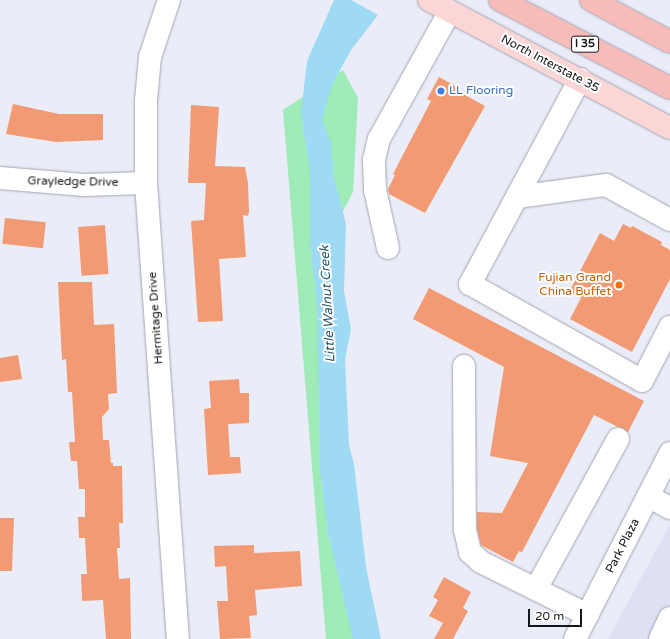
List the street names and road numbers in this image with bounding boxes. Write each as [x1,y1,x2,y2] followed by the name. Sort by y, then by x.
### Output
[498,32,602,96] street label: North Interstate 35
[571,35,599,53] road number: I 35
[27,174,119,190] street label: Grayledge Drive
[146,271,166,365] street label: Hermitage Drive
[603,516,643,576] street label: Park Plaza

